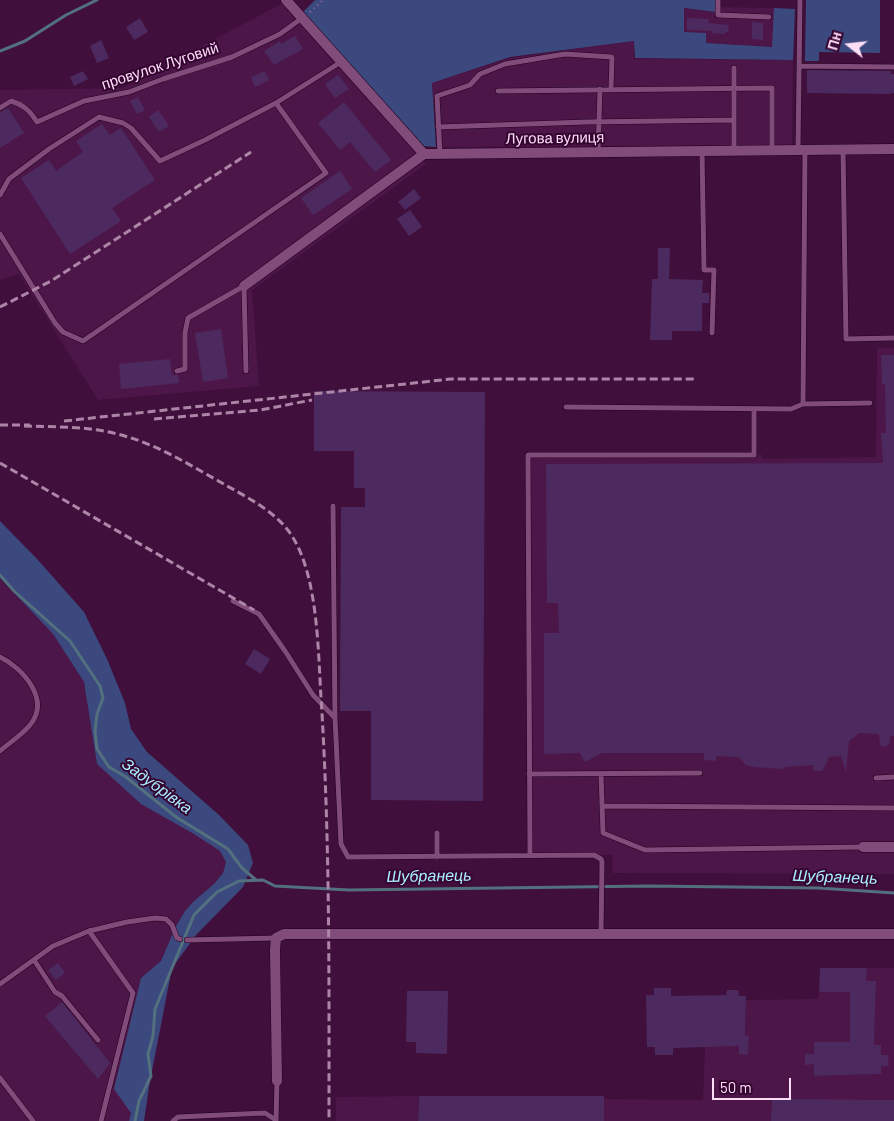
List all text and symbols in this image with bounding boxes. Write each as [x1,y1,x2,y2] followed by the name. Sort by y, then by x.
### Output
[824,20,874,70] north arrow
[823,29,845,52] text: Пн
[99,39,221,93] street label: провулок Луговий
[505,128,605,148] street label: Лугова вулиця
[118,754,196,818] water label: Задубрівка
[386,866,472,886] water label: Шубранець
[792,866,878,888] water label: Шубранець
[714,1068,793,1100] scale bar
[720,1078,752,1096] text: 50 m

